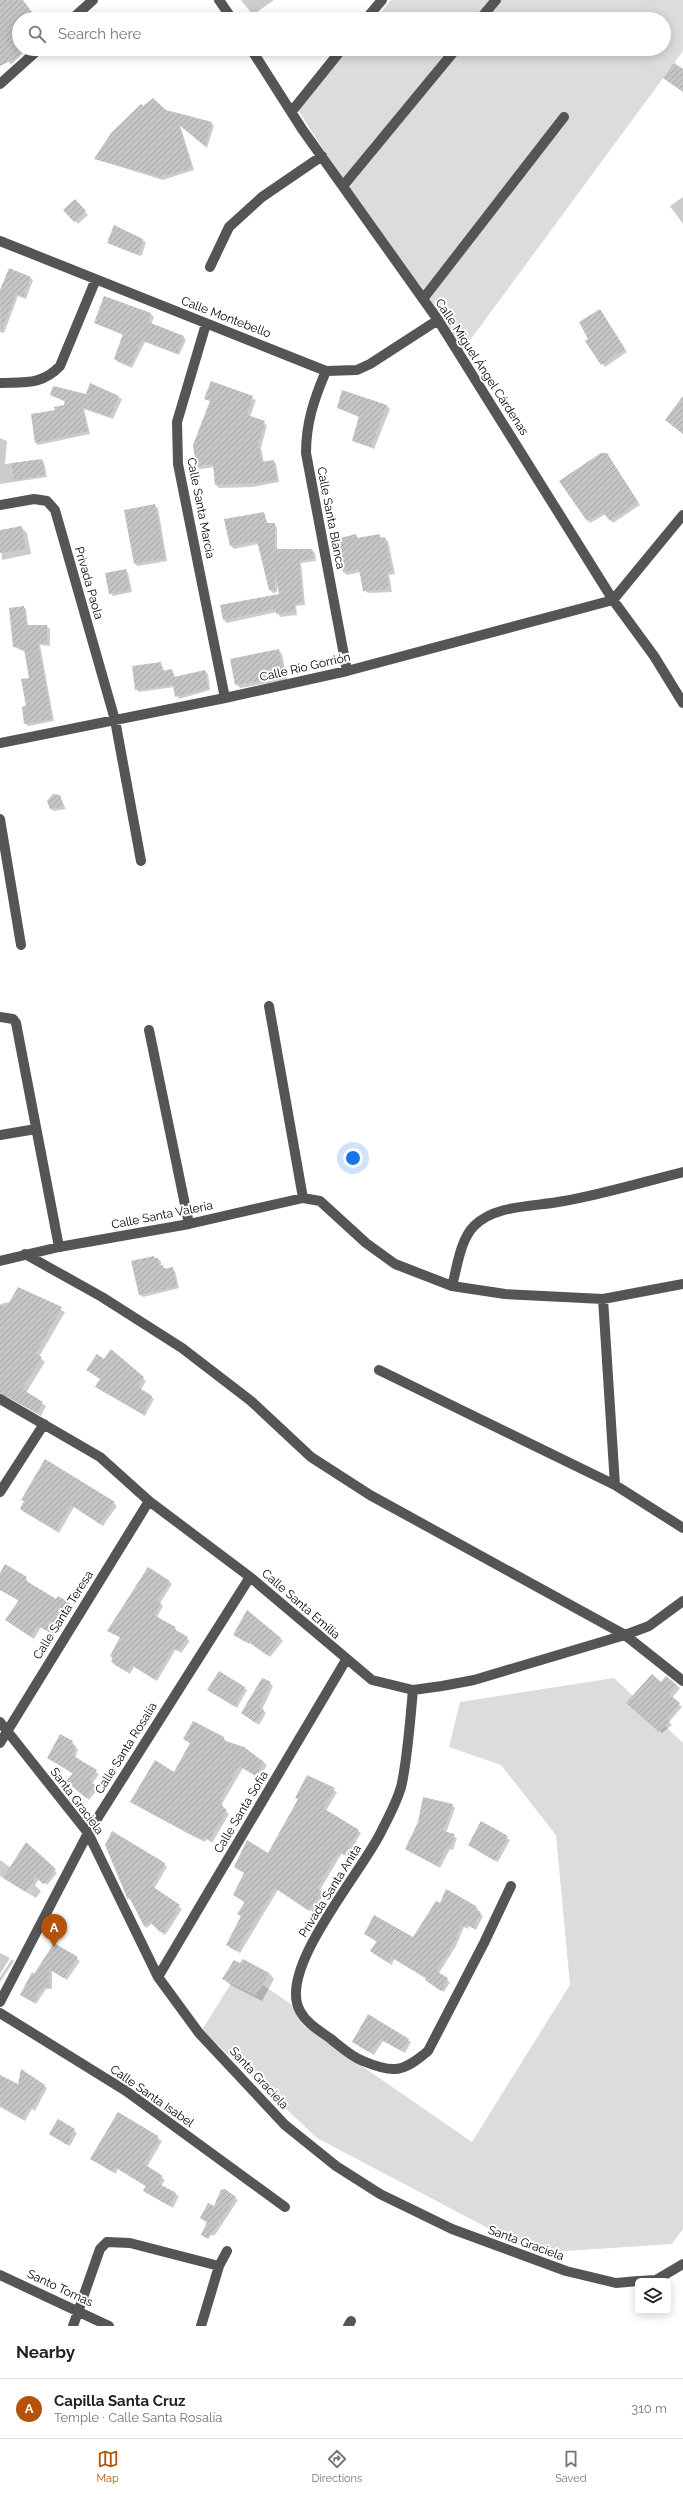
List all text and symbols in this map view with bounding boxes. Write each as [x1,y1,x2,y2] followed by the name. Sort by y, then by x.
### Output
[12,12,671,56] search box
[26,23,48,45] icon: search
[58,25,141,43] text: Search here
[179,293,273,341] street label: Calle Montebello
[433,296,532,438] street label: Calle Miguel Ángel Cárdenas
[184,456,218,560] street label: Calle Santa Marcia
[314,466,348,570] street label: Calle Santa Blanca
[72,545,106,621] street label: Privada Paola
[258,650,352,684] street label: Calle Río Gorrión
[343,1148,363,1168] your location
[110,1198,214,1232] street label: Calle Santa Valeria
[259,1566,343,1642] street label: Calle Santa Emilia
[30,1568,96,1662] street label: Calle Santa Teresa
[92,1700,160,1796] street label: Calle Santa Rosalía
[47,1765,107,1837] street label: Santa Graciela
[211,1768,271,1856] street label: Calle Santa Sofía
[296,1842,364,1940] street label: Privada Santa Anita
[41,1914,67,1947] pin: A
[227,2044,291,2112] street label: Santa Graciela
[108,2062,197,2130] street label: Calle Santa Isabel
[486,2223,566,2263] street label: Santa Graciela
[25,2267,95,2309] street label: Santo Tomas
[635,2278,671,2314] map controls
[635,2278,671,2314] button: layers
[16,2342,75,2362] text: Nearby
[54,2392,185,2410] text: Capilla Santa Cruz
[25,2401,33,2416] text: A
[631,2401,667,2416] text: 310 m
[54,2410,222,2425] text: Temple · Calle Santa Rosalía
[96,2448,119,2485] tab: Map
[312,2448,362,2485] tab: Directions
[555,2448,587,2485] tab: Saved

